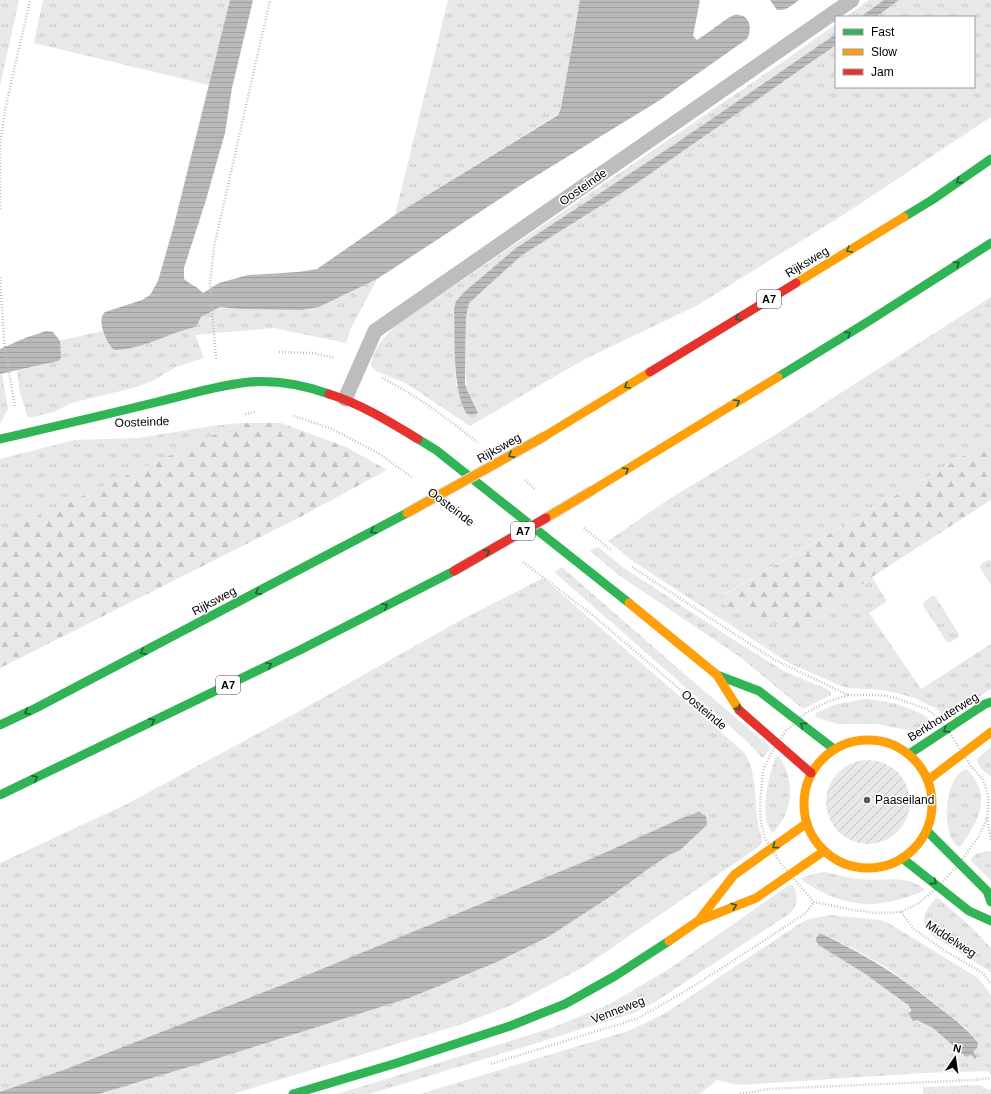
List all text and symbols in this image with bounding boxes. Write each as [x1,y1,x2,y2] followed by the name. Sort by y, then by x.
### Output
[835,16,975,88] legend
[871,25,895,39] text: Fast
[871,45,897,59] text: Slow
[871,65,894,79] text: Jam
[557,165,610,208] street label: Oosteinde
[956,176,963,184] one-way arrow
[783,244,831,280] street label: Rijksweg
[846,246,853,253] one-way arrow
[953,261,960,269] one-way arrow
[757,290,781,308] road number: A7
[735,313,742,321] one-way arrow
[844,331,851,339] one-way arrow
[624,381,631,388] one-way arrow
[733,399,740,407] one-way arrow
[114,414,170,430] street label: Oosteinde
[475,430,523,466] street label: Rijksweg
[508,450,515,457] one-way arrow
[622,467,629,474] one-way arrow
[425,485,477,529] street label: Oosteinde
[511,522,535,540] road number: A7
[370,527,377,534] one-way arrow
[483,549,491,556] one-way arrow
[190,584,238,618] street label: Rijksweg
[255,587,262,595] one-way arrow
[381,604,389,611] one-way arrow
[140,647,147,655] one-way arrow
[265,662,273,670] one-way arrow
[216,676,240,694] road number: A7
[679,687,730,733] street label: Oosteinde
[905,690,981,744] street label: Berkhouterweg
[733,703,740,710] one-way arrow
[24,707,32,715] one-way arrow
[148,718,156,726] one-way arrow
[800,723,807,730] one-way arrow
[943,725,950,732] one-way arrow
[31,775,38,783] one-way arrow
[875,793,934,807] place label: Paaseiland
[862,795,872,805] marker: Paaseiland
[772,841,779,849] one-way arrow
[929,877,936,884] one-way arrow
[731,903,738,911] one-way arrow
[923,918,979,960] street label: Middelweg
[589,993,647,1027] street label: Venneweg
[935,1038,975,1078] north arrow
[952,1042,963,1055] text: N

